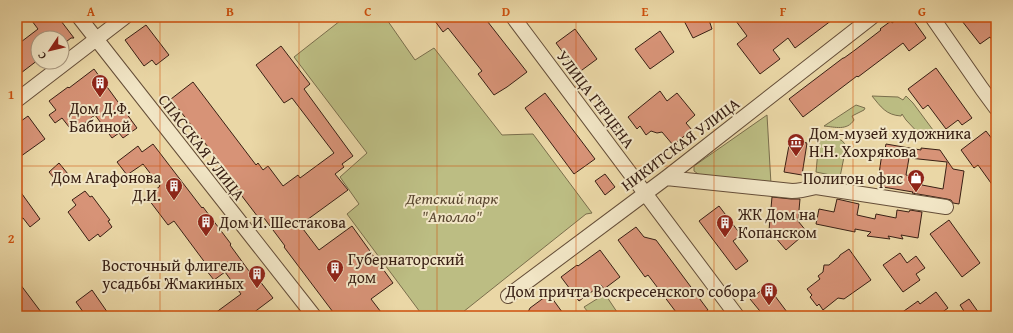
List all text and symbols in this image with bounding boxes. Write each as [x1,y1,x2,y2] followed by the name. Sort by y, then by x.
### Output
[87,2,96,21] text: A
[226,2,234,21] text: B
[364,2,372,21] text: C
[502,2,510,21] text: D
[642,2,649,21] text: E
[780,2,787,21] text: F
[918,2,926,21] text: G
[30,30,70,70] north arrow
[551,45,641,153] street label: УЛИЦА ГЕРЦЕНА
[33,49,50,63] text: С
[90,73,110,98] building icon: Дом Д.Ф. Бабиной
[8,85,14,104] text: 1
[153,89,251,206] street label: СПАССКАЯ УЛИЦА
[616,91,744,197] street label: НИКИТСКАЯ УЛИЦА
[68,96,131,138] place label: Дом Д.Ф. Бабиной
[808,121,971,163] place label: Дом-музей художника Н.Н. Хохрякова
[786,132,806,157] museum icon: Дом-музей художника Н.Н. Хохрякова
[51,165,161,207] place label: Дом Агафонова Д.И.
[803,166,903,190] place label: Полигон офис
[906,168,926,193] shop icon: Полигон офис
[164,176,184,201] building icon: Дом Агафонова Д.И.
[405,186,498,228] park label: Детский парк "Аполло"
[737,202,817,244] place label: ЖК Дом на Копанском
[218,210,346,234] place label: Дом И. Шестакова
[196,212,216,237] building icon: Дом И. Шестакова
[715,213,735,238] building icon: ЖК Дом на Копанском
[8,229,15,248] text: 2
[348,247,465,289] place label: Губернаторский дом
[101,253,245,295] place label: Восточный флигель усадьбы Жмакиных
[325,258,345,283] building icon: Губернаторский дом
[247,264,267,289] building icon: Восточный флигель усадьбы Жмакиных
[504,279,756,303] place label: Дом причта Воскресенского собора
[759,281,779,306] building icon: Дом причта Воскресенского собора

